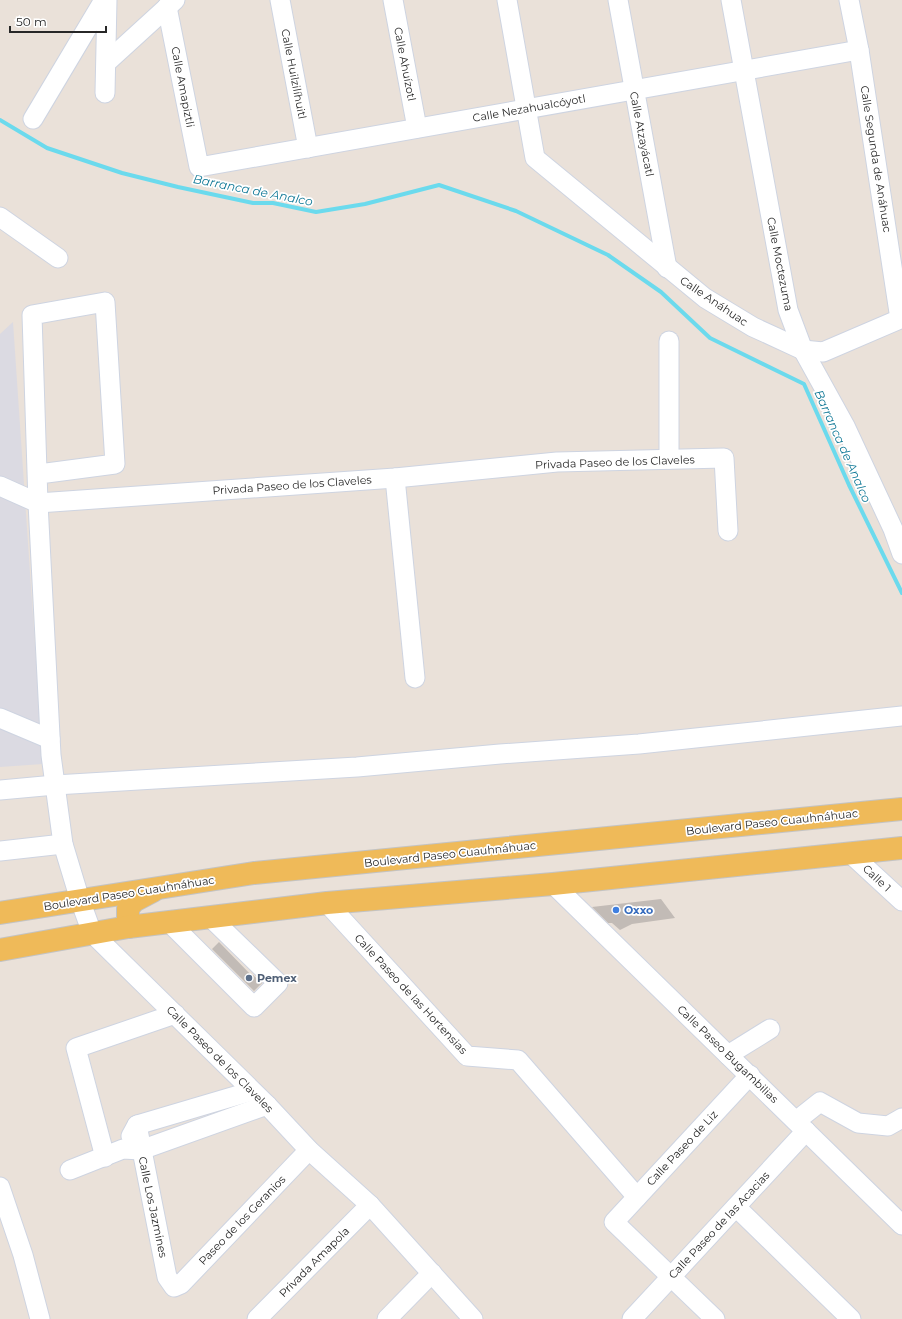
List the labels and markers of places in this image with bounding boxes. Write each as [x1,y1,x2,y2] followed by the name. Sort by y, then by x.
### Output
[624,903,653,917] place label: Oxxo
[611,905,621,915] marker: Oxxo
[257,971,297,985] place label: Pemex
[244,973,254,983] marker: Pemex

